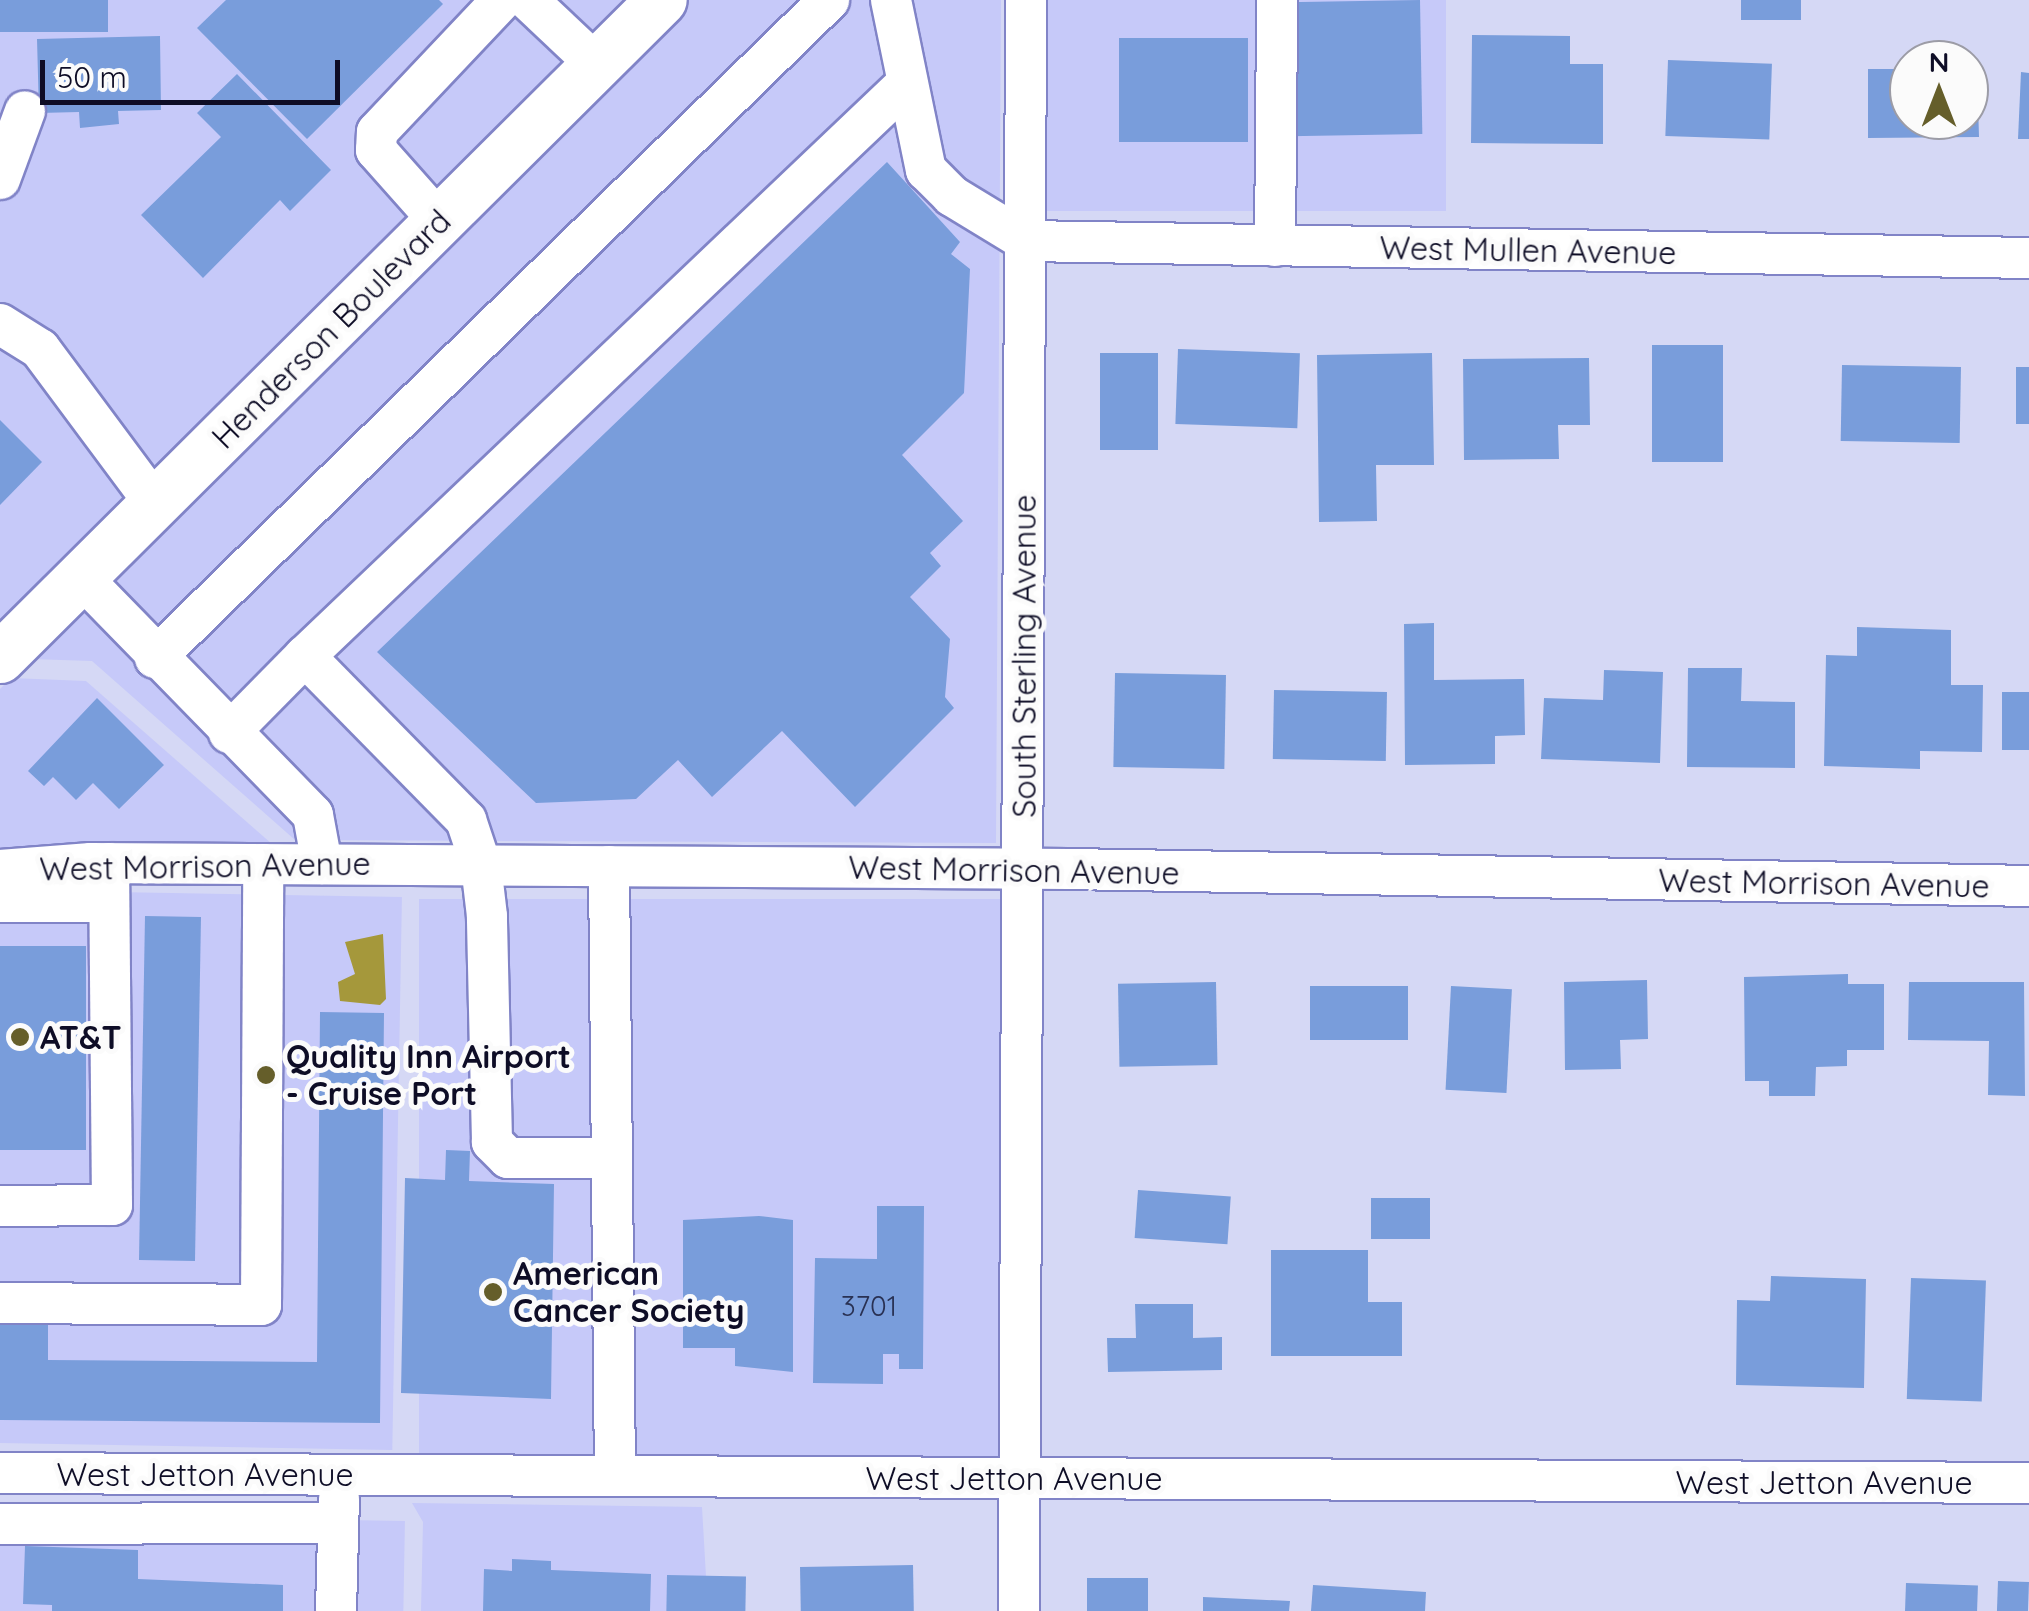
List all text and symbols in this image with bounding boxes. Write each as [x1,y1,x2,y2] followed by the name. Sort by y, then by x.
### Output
[45,40,345,102] scale bar
[1889,40,1989,140] north arrow
[1929,44,1949,79] text: N
[57,58,127,96] text: 50 m
[204,202,458,456] street label: Henderson Boulevard
[1379,228,1677,272] street label: West Mullen Avenue
[1005,494,1043,818] street label: South Sterling Avenue
[39,844,371,888] street label: West Morrison Avenue
[848,848,1180,892] street label: West Morrison Avenue
[1658,861,1990,905] street label: West Morrison Avenue
[40,1018,122,1056] place label: AT&T
[9,1026,31,1048] marker: AT&T
[286,1038,571,1113] place label: Quality Inn Airport - Cruise Port
[255,1064,277,1086] marker: Quality Inn Airport - Cruise Port
[513,1255,745,1330] place label: American Cancer Society
[482,1281,504,1303] marker: American Cancer Society
[841,1289,897,1323] house number: 3701
[56,1455,354,1493] street label: West Jetton Avenue
[865,1459,1163,1497] street label: West Jetton Avenue
[1675,1463,1973,1501] street label: West Jetton Avenue

